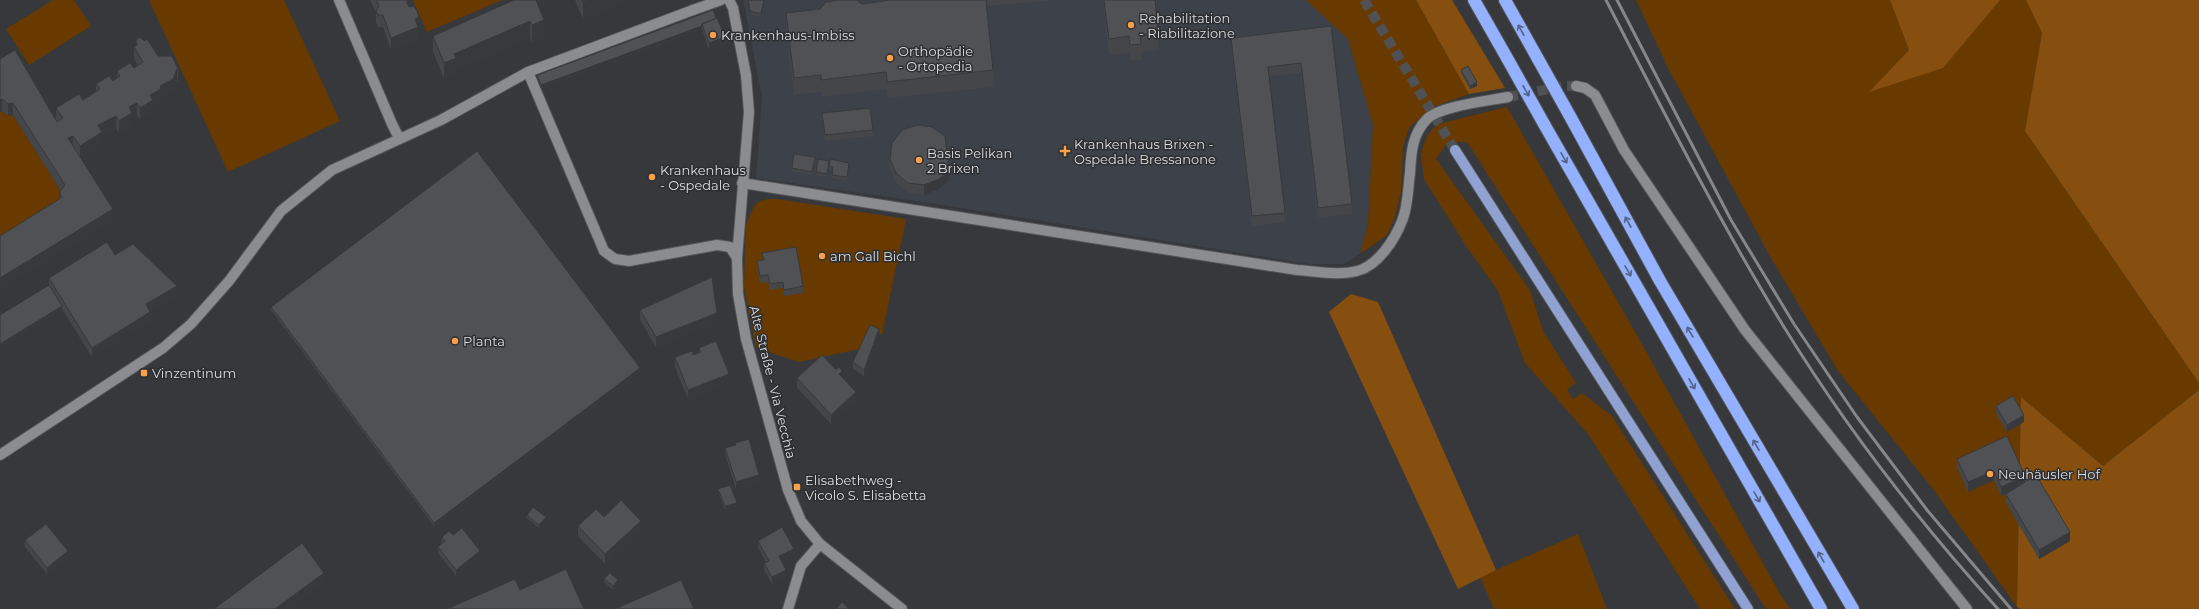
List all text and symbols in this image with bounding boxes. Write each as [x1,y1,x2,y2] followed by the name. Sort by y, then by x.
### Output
[1139,10,1235,41] place label: Rehabilitation - Riabilitazione
[1126,20,1136,30] marker: Rehabilitation - Riabilitazione
[1517,24,1525,36] one-way arrow
[721,27,855,43] place label: Krankenhaus-Imbiss
[708,30,718,40] marker: Krankenhaus-Imbiss
[898,43,973,74] place label: Orthopädie - Ortopedia
[885,53,895,63] marker: Orthopädie - Ortopedia
[1522,85,1530,97] one-way arrow
[1074,136,1216,167] place label: Krankenhaus Brixen - Ospedale Bressanone
[927,145,1012,176] place label: Basis Pelikan 2 Brixen
[1059,145,1071,157] marker: Krankenhaus Brixen - Ospedale Bressanone
[1560,152,1568,164] one-way arrow
[914,155,924,165] marker: Basis Pelikan 2 Brixen
[660,162,746,193] place label: Krankenhaus - Ospedale
[647,172,657,182] marker: Krankenhaus - Ospedale
[1623,216,1631,228] one-way arrow
[830,248,916,264] place label: am Gall Bichl
[817,251,827,261] marker: am Gall Bichl
[1624,265,1632,277] one-way arrow
[746,304,800,460] street label: Alte Straße - Via Vecchia
[1686,326,1694,338] one-way arrow
[463,333,505,349] place label: Planta
[450,336,460,346] marker: Planta
[152,365,236,381] place label: Vinzentinum
[139,368,149,378] marker: Vinzentinum
[1688,378,1696,390] one-way arrow
[1752,439,1760,451] one-way arrow
[1998,466,2100,482] place label: Neuhäusler Hof
[1985,469,1995,479] marker: Neuhäusler Hof
[805,472,926,503] place label: Elisabethweg - Vicolo S. Elisabetta
[792,482,802,492] marker: Elisabethweg - Vicolo S. Elisabetta
[1753,491,1761,503] one-way arrow
[1817,551,1825,563] one-way arrow

